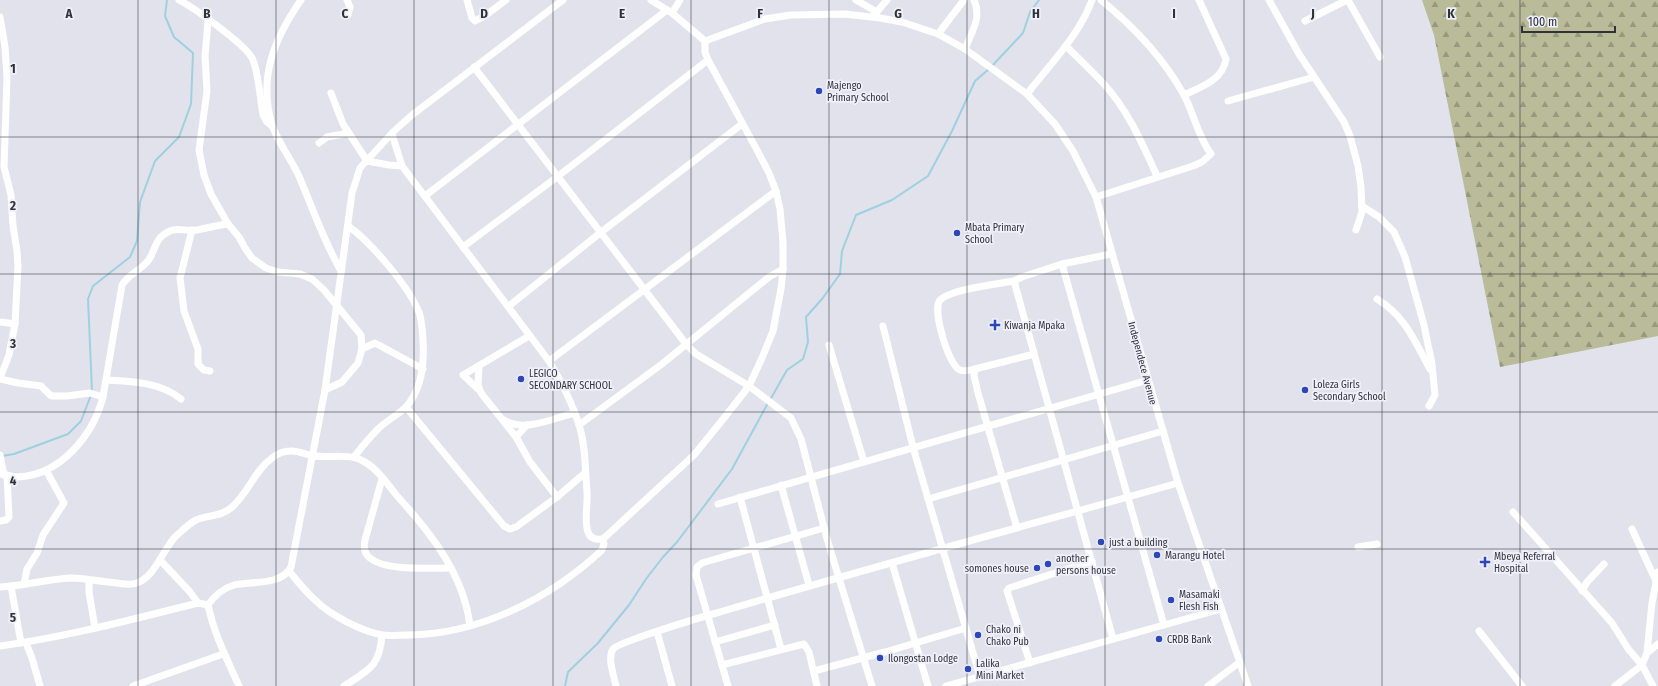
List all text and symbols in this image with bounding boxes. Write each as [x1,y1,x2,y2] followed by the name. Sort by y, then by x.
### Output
[64,6,73,21] text: A
[203,6,211,21] text: B
[342,6,349,21] text: C
[480,6,488,21] text: D
[619,6,625,21] text: E
[757,6,763,21] text: F
[894,6,902,21] text: G
[1032,6,1040,21] text: H
[1172,6,1176,21] text: I
[1310,6,1315,21] text: J
[1447,6,1455,21] text: K
[1522,8,1615,34] scale bar
[1528,15,1557,29] text: 100 m
[10,61,16,76] text: 1
[827,80,889,104] place label: Majengo Primary School
[814,86,824,96] marker: Majengo Primary School
[9,198,16,213] text: 2
[965,222,1025,246] place label: Mbata Primary School
[952,228,962,238] marker: Mbata Primary School
[989,319,1001,331] marker: Kiwanja Mpaka
[1004,320,1065,332] place label: Kiwanja Mpaka
[1125,320,1159,406] street label: Independece Avenue
[9,336,16,351] text: 3
[529,368,613,392] place label: LEGICO SECONDARY SCHOOL
[516,374,526,384] marker: LEGICO SECONDARY SCHOOL
[1313,379,1386,403] place label: Loleza Girls Secondary School
[1300,385,1310,395] marker: Loleza Girls Secondary School
[10,473,17,488] text: 4
[1096,537,1106,547] marker: just a building
[1108,537,1168,549] place label: just a building
[1152,550,1162,560] marker: Marangu Hotel
[1165,550,1225,562] place label: Marangu Hotel
[1494,551,1556,575] place label: Mbeya Referral Hospital
[1056,553,1116,577] place label: another persons house
[1479,556,1491,568] marker: Mbeya Referral Hospital
[1043,559,1053,569] marker: another persons house
[965,563,1029,575] place label: somones house
[1032,563,1042,573] marker: somones house
[1179,589,1220,613] place label: Masamaki Flesh Fish
[1166,595,1176,605] marker: Masamaki Flesh Fish
[10,610,16,625] text: 5
[986,624,1029,648] place label: Chako ni Chako Pub
[973,630,983,640] marker: Chako ni Chako Pub
[1154,634,1164,644] marker: CRDB Bank
[1167,634,1212,646] place label: CRDB Bank
[875,653,885,663] marker: Ilongostan Lodge
[888,653,958,665] place label: Ilongostan Lodge
[976,658,1025,682] place label: Lalika Mini Market
[963,664,973,674] marker: Lalika Mini Market

